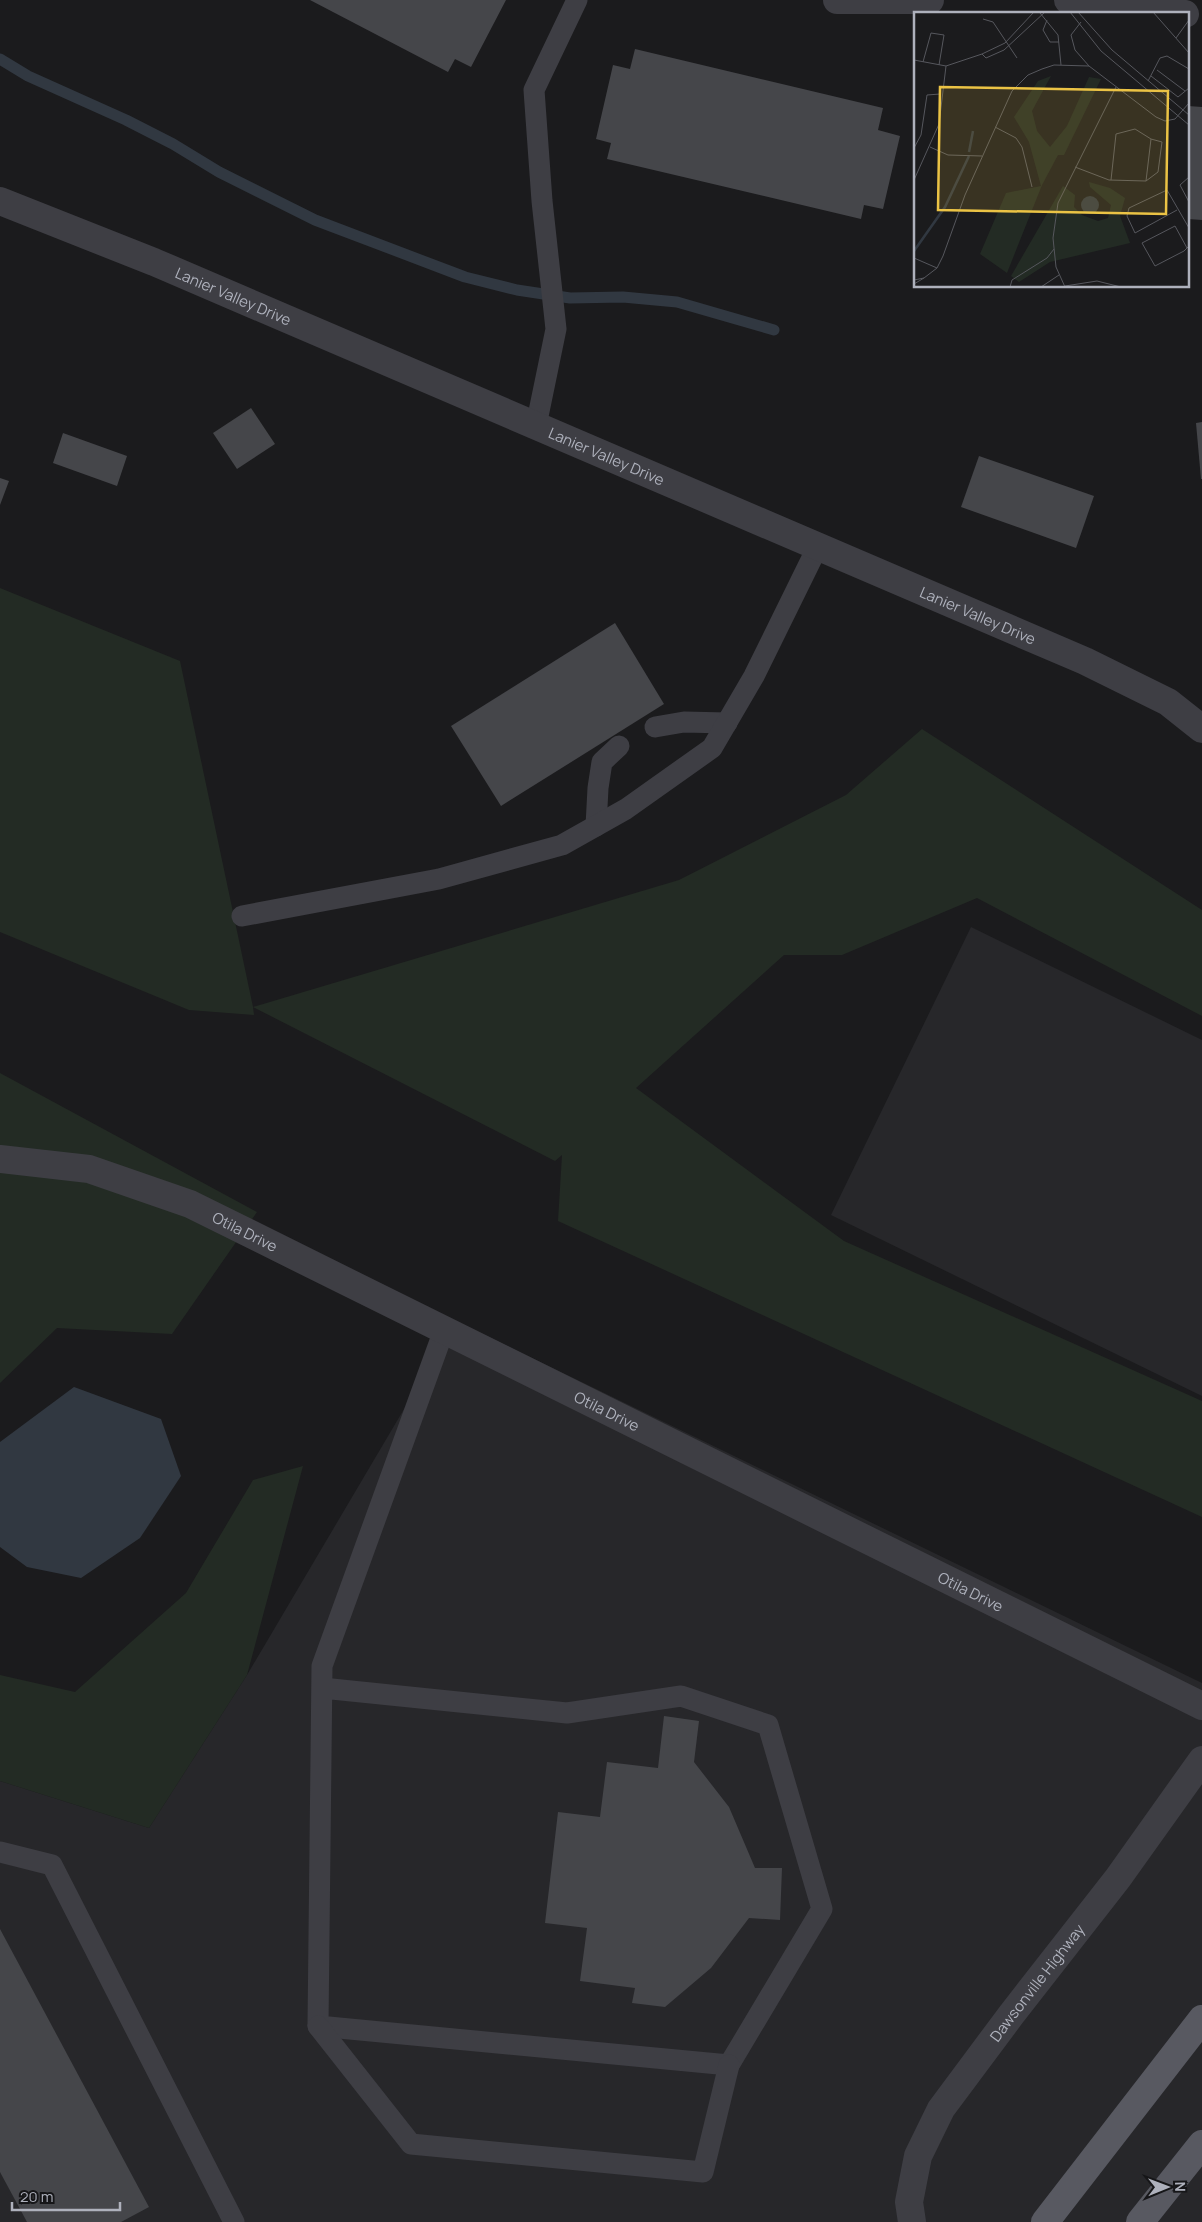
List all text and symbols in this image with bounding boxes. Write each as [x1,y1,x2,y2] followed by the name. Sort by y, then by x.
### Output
[914,12,1190,288] inset map
[172,262,295,330] street label: Lanier Valley Drive
[545,422,668,490] street label: Lanier Valley Drive
[917,581,1039,649] street label: Lanier Valley Drive
[209,1206,282,1256] street label: Otila Drive
[571,1386,643,1436] street label: Otila Drive
[935,1566,1007,1616] street label: Otila Drive
[984,1919,1089,2046] street label: Dawsonville Highway
[1142,2162,1192,2212] north arrow
[12,2180,120,2212] scale bar
[1171,2182,1190,2192] text: N
[20,2186,53,2207] text: 20 m

